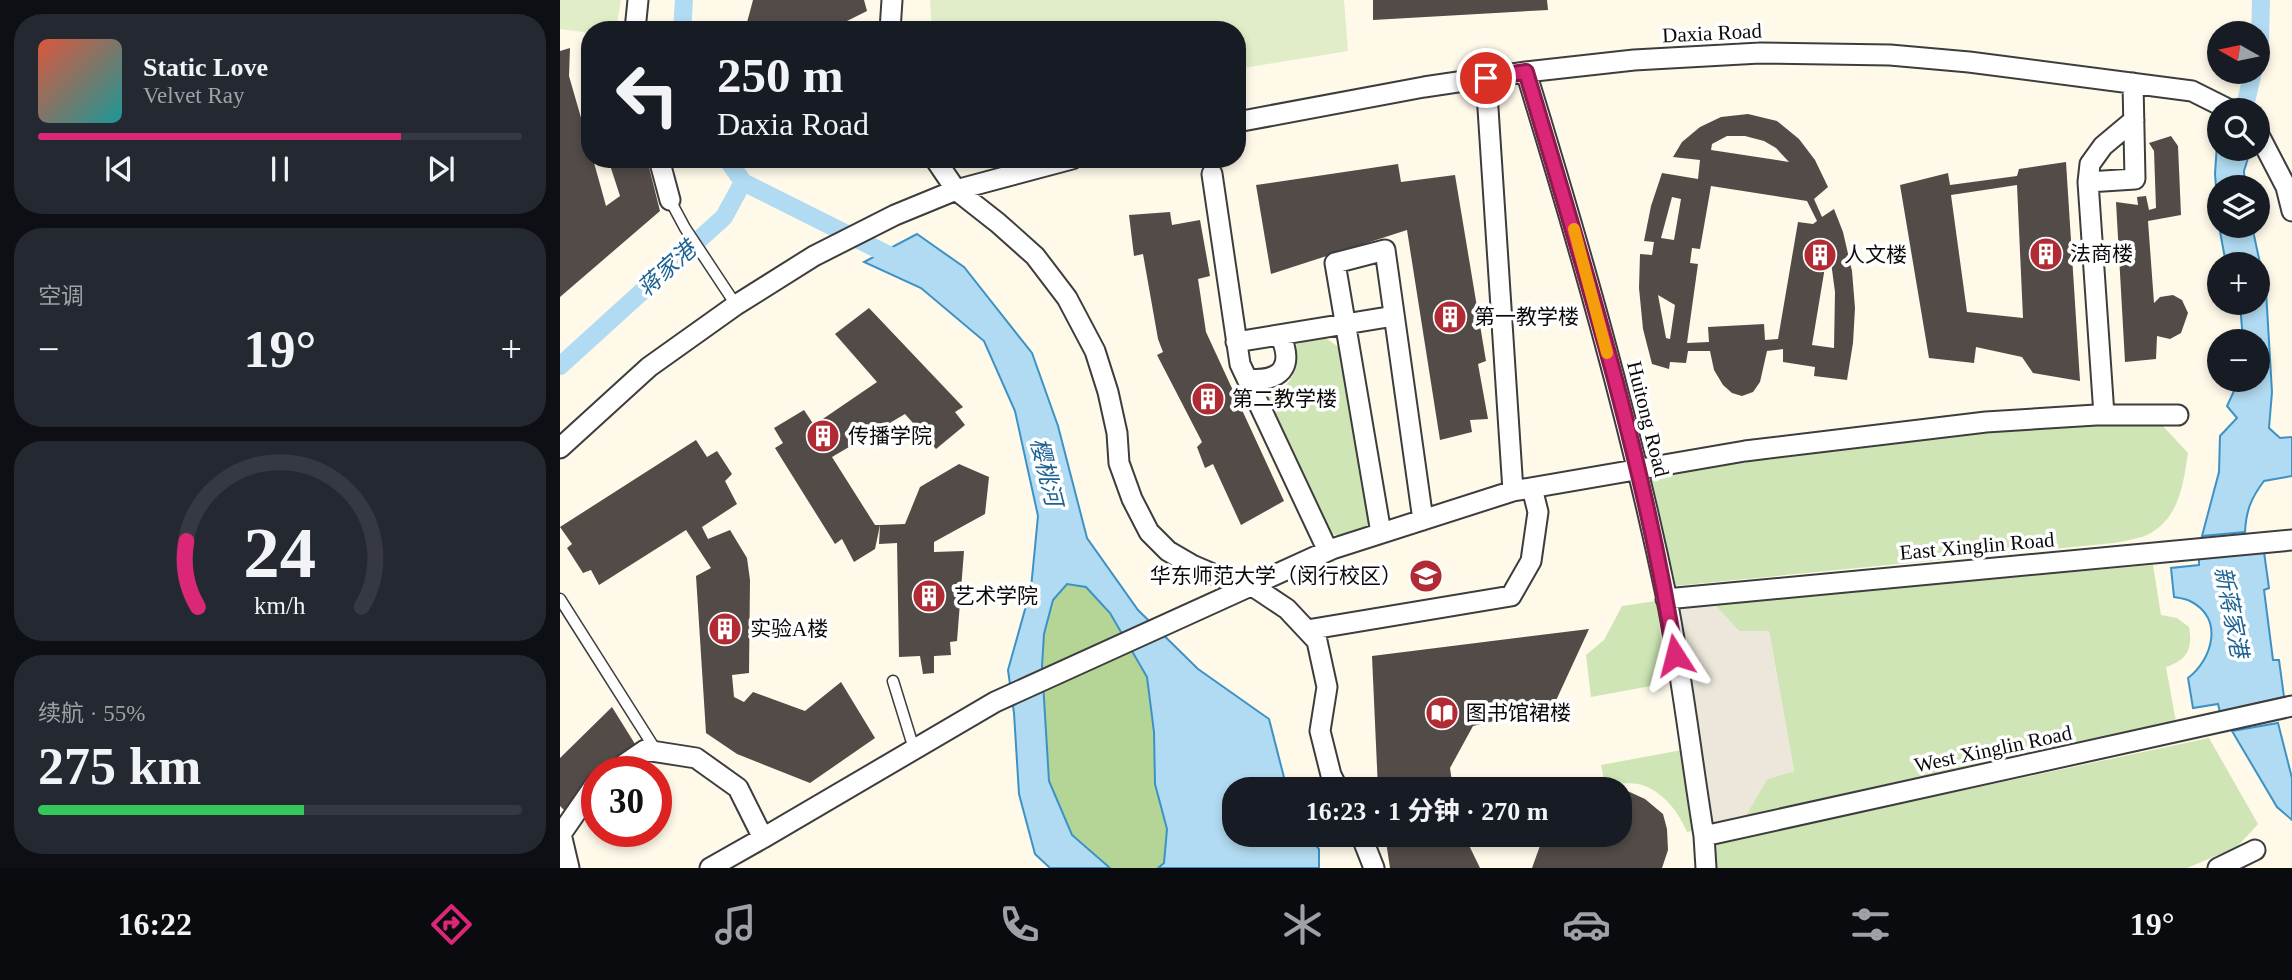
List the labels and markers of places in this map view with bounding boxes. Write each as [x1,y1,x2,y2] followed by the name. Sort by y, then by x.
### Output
[1456,48,1516,108] pin
[2027,235,2065,273] building icon: 法商楼
[1801,236,1839,274] building icon: 人文楼
[2070,242,2133,266] place label: 法商楼
[1844,243,1907,267] place label: 人文楼
[1431,298,1469,336] building icon: 第一教学楼
[1474,305,1579,329] place label: 第一教学楼
[1189,380,1227,418] building icon: 第二教学楼
[1232,387,1337,411] place label: 第二教学楼
[804,417,842,455] building icon: 传播学院
[848,424,932,448] place label: 传播学院
[1407,557,1445,595] school or university icon: 华东师范大学（闵行校区）
[1150,564,1402,588] place label: 华东师范大学（闵行校区）
[910,577,948,615] building icon: 艺术学院
[954,584,1038,608] place label: 艺术学院
[706,610,744,648] building icon: 实验A楼
[750,617,828,641] place label: 实验A楼
[1423,694,1461,732] library icon: 图书馆裙楼
[1466,701,1571,725] place label: 图书馆裙楼

